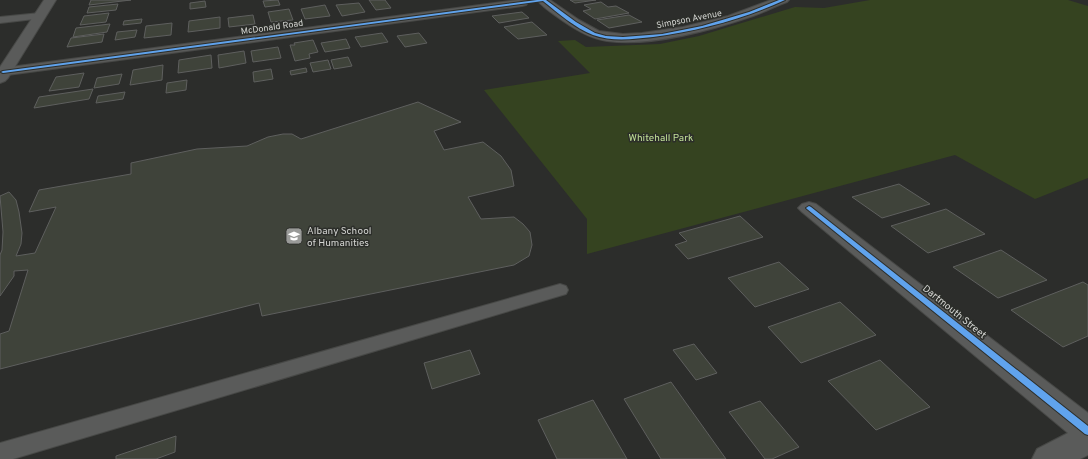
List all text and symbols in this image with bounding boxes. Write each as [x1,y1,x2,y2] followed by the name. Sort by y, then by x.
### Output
[655,8,723,31] street label: Simpson Avenue
[240,18,304,37] street label: McDonald Road
[629,132,693,145] park label: Whitehall Park
[307,225,371,250] place label: Albany School of Humanities
[284,226,304,246] school or university icon: Albany School of Humanities
[920,282,989,342] street label: Dartmouth Street

